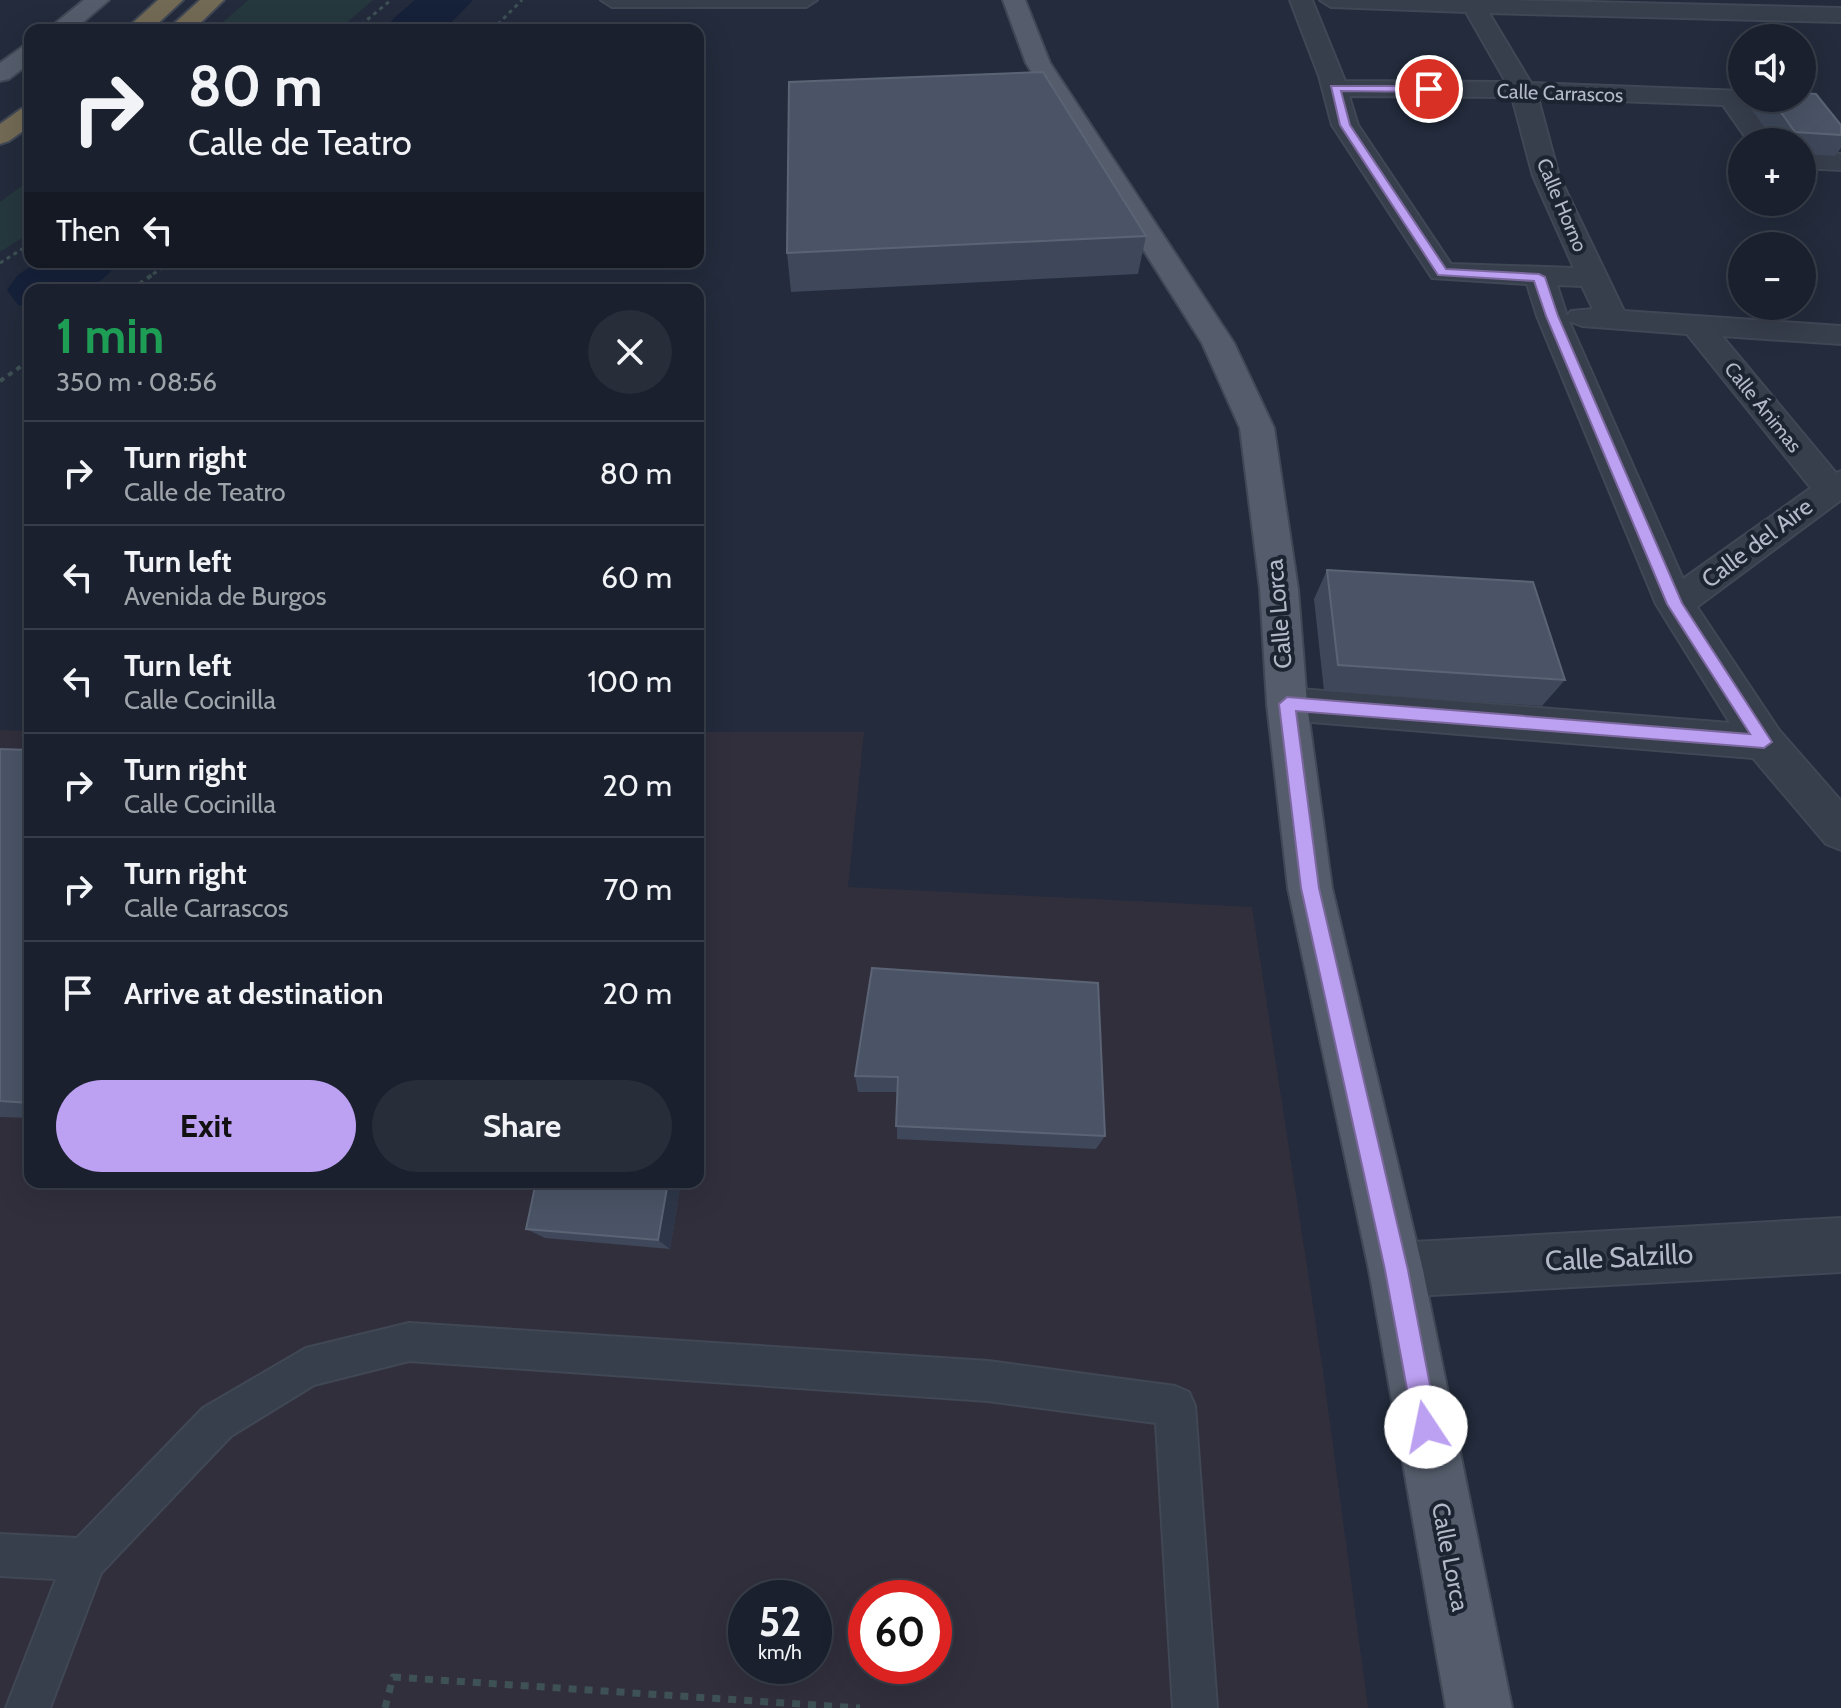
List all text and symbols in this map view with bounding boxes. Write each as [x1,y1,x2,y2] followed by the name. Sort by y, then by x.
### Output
[1728,24,1816,320] map controls
[1728,24,1816,112] button: sound
[188,52,323,120] text: 80 m
[1395,55,1463,123] pin
[56,56,160,160] icon: right
[1407,67,1451,111] icon: arrive
[1496,79,1624,107] street label: Calle Carrascos
[188,120,412,164] text: Calle de Teatro
[1728,128,1816,216] button: +
[1532,155,1592,255] street label: Calle Horno
[136,208,180,252] icon: left
[56,212,120,249] text: Then
[1728,232,1816,320] button: −
[56,307,164,365] text: 1 min
[588,310,672,394] button: close
[1719,357,1807,457] street label: Calle Ánimas
[56,366,217,398] text: 350 m · 08:56
[124,439,247,476] text: Turn right
[56,451,100,495] icon: right
[600,455,672,492] text: 80 m
[124,476,286,508] text: Calle de Teatro
[1696,492,1818,594] street label: Calle del Aire
[124,543,232,580] text: Turn left
[56,555,100,599] icon: left
[1259,558,1298,670] street label: Calle Lorca
[601,559,672,596] text: 60 m
[124,580,326,612] text: Avenida de Burgos
[124,647,232,684] text: Turn left
[56,659,100,703] icon: left
[587,663,672,700] text: 100 m
[124,684,276,716] text: Calle Cocinilla
[124,751,247,788] text: Turn right
[56,763,100,807] icon: right
[602,767,672,804] text: 20 m
[124,788,276,820] text: Calle Cocinilla
[124,855,247,892] text: Turn right
[56,867,100,911] icon: right
[603,871,672,908] text: 70 m
[124,892,288,924] text: Calle Carrascos
[56,971,100,1015] icon: arrive
[124,975,384,1012] text: Arrive at destination
[602,975,672,1012] text: 20 m
[56,1080,356,1172] button: Exit
[372,1080,672,1172] button: Share
[1544,1236,1694,1278] street label: Calle Salzillo
[1384,1385,1468,1469] position arrow
[1426,1500,1475,1614] street label: Calle Lorca
[848,1580,952,1684] speed limit sign: 60
[759,1597,801,1646] text: 52
[758,1640,802,1664] text: km/h

